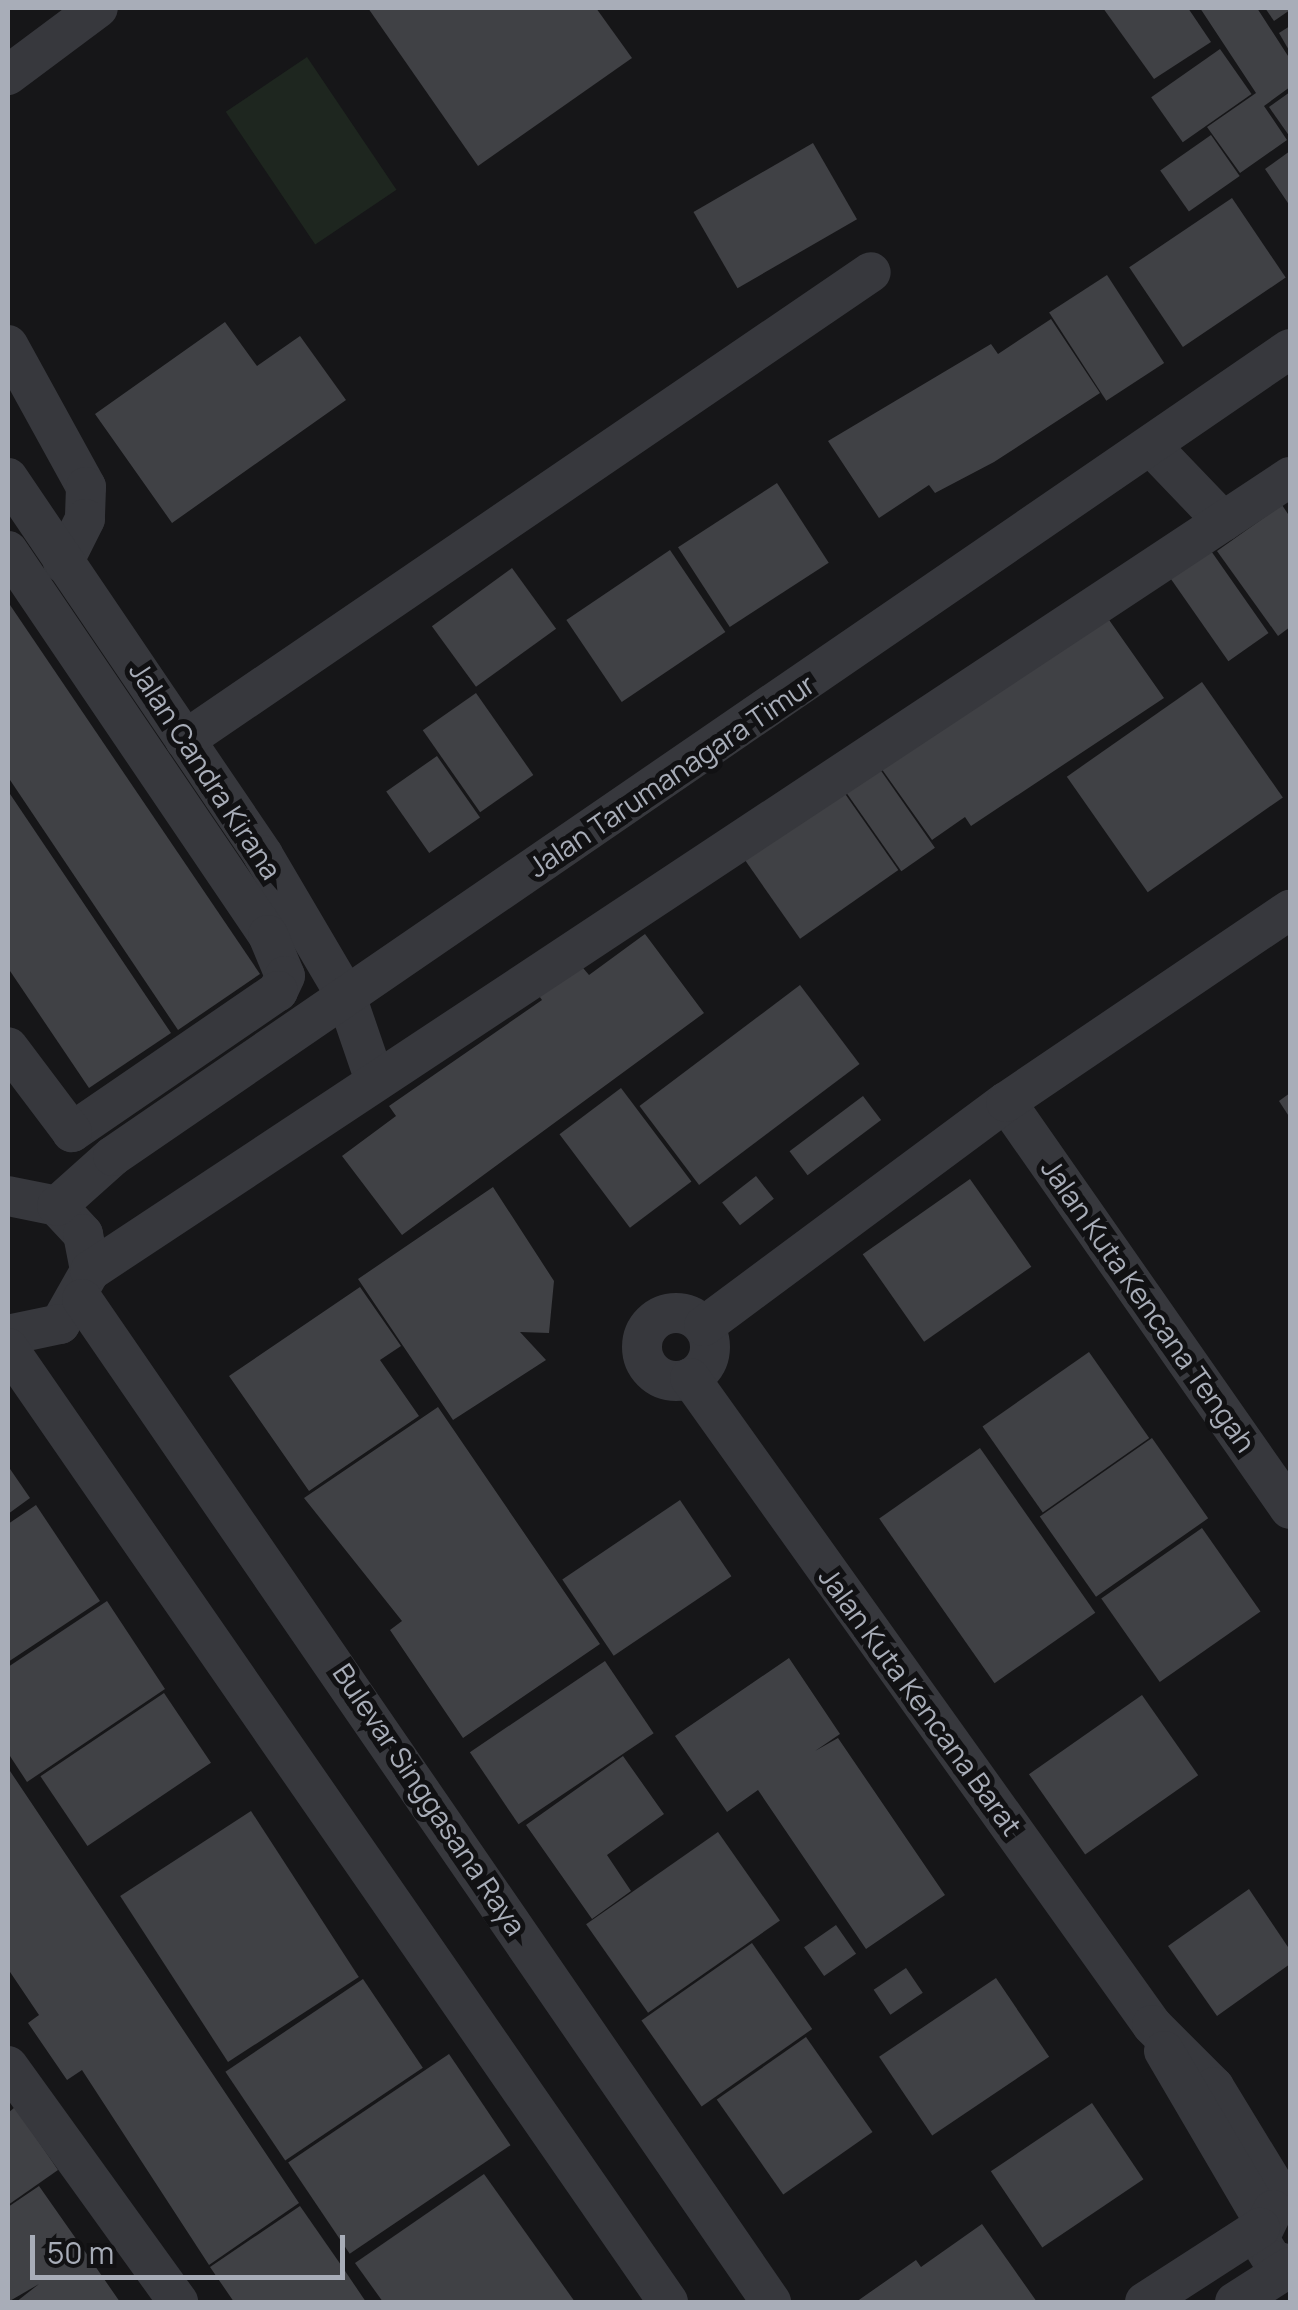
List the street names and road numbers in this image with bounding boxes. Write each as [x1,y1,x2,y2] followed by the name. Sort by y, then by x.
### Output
[123,655,289,885] street label: Jalan Candra Kirana
[522,667,820,883] street label: Jalan Tarumanagara Timur
[1035,1152,1263,1458] street label: Jalan Kuta Kencana Tengah
[812,1560,1030,1842] street label: Jalan Kuta Kencana Barat
[327,1657,533,1941] street label: Bulevar Singgasana Raya

